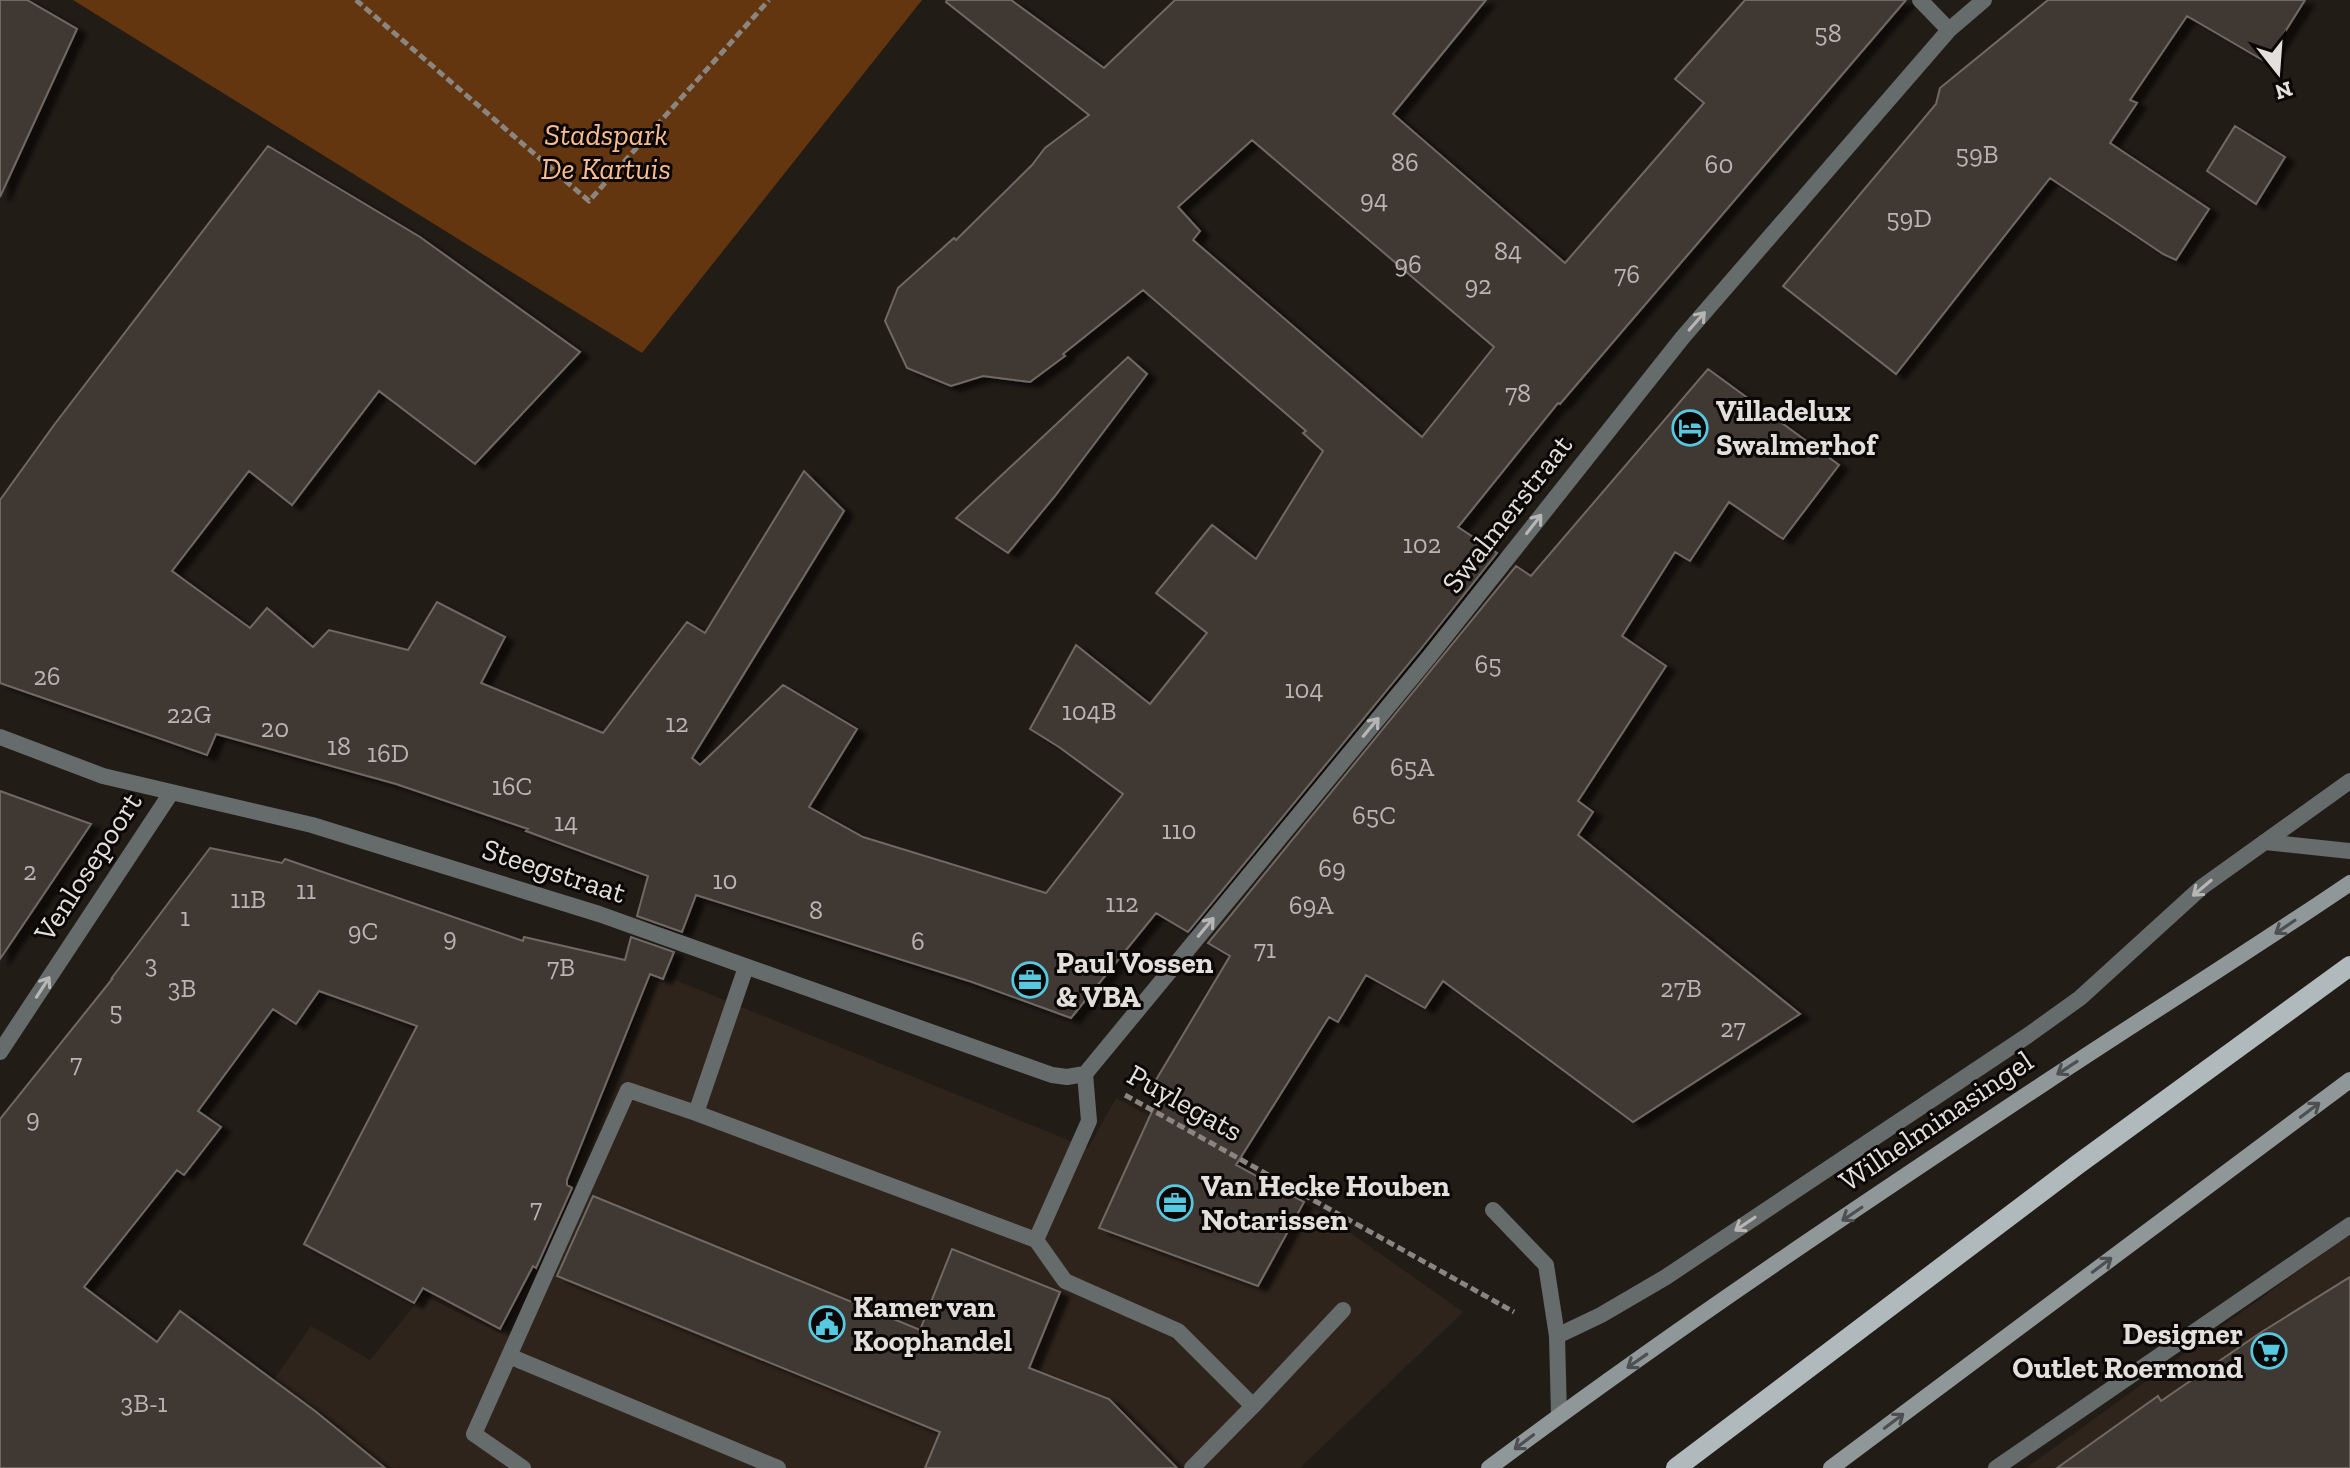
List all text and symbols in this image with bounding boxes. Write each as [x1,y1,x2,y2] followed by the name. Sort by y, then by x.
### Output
[1814,17,1842,49] house number: 58
[2238,32,2318,112] north arrow
[2271,75,2296,106] text: N
[541,117,671,187] park label: Stadspark De Kartuis
[1956,138,1998,170] house number: 59B
[1391,146,1419,178] house number: 86
[1705,148,1733,180] house number: 60
[1360,183,1388,215] house number: 94
[1886,202,1932,234] house number: 59D
[1494,235,1522,267] house number: 84
[1394,248,1422,280] house number: 96
[1614,258,1640,290] house number: 76
[1464,269,1492,301] house number: 92
[1687,312,1705,332] one-way arrow
[1505,377,1531,409] house number: 78
[1716,393,1879,463] place label: Villadelux Swalmerhof
[1671,409,1709,447] hotel icon: Villadelux Swalmerhof
[1434,428,1580,600] street label: Swalmerstraat
[1526,514,1543,535] one-way arrow
[1403,528,1441,560] house number: 102
[1474,648,1502,680] house number: 65
[33,660,61,692] house number: 26
[1284,673,1324,705] house number: 104
[1062,695,1116,727] house number: 104B
[167,698,211,730] house number: 22G
[665,707,689,739] house number: 12
[261,712,289,744] house number: 20
[1362,717,1380,738] one-way arrow
[327,730,351,762] house number: 18
[367,737,409,769] house number: 16D
[1390,751,1435,783] house number: 65A
[492,770,532,802] house number: 16C
[26,786,149,949] street label: Venlosepoort
[1352,799,1396,831] house number: 65C
[554,806,578,838] house number: 14
[1162,814,1197,846] house number: 110
[478,831,630,911] street label: Steegstraat
[1318,852,1346,884] house number: 69
[23,855,37,887] house number: 2
[713,864,738,896] house number: 10
[296,874,316,906] house number: 11
[2192,879,2213,897] one-way arrow
[230,883,266,915] house number: 11B
[1105,887,1139,919] house number: 112
[1289,889,1334,921] house number: 69A
[809,894,823,926] house number: 8
[180,901,190,933] house number: 1
[348,915,378,947] house number: 9C
[1197,918,1215,938] one-way arrow
[2275,919,2297,935] one-way arrow
[443,921,457,953] house number: 9
[911,925,925,957] house number: 6
[1254,933,1276,965] house number: 71
[1056,945,1214,1015] place label: Paul Vossen & VBA
[145,948,157,980] house number: 3
[547,951,575,983] house number: 7B
[1011,961,1049,999] office icon: Paul Vossen & VBA
[168,972,196,1004] house number: 3B
[1660,972,1702,1004] house number: 27B
[35,977,52,999] one-way arrow
[109,995,123,1027] house number: 5
[1720,1012,1746,1044] house number: 27
[1832,1043,2040,1199] street label: Wilhelminasingel
[70,1047,82,1079] house number: 7
[1121,1057,1249,1149] street label: Puylegats
[2057,1060,2079,1077] one-way arrow
[2299,1101,2320,1118] one-way arrow
[26,1102,40,1134] house number: 9
[1201,1168,1450,1238] place label: Van Hecke Houben Notarissen
[1156,1184,1194,1222] office icon: Van Hecke Houben Notarissen
[530,1192,542,1224] house number: 7
[1841,1206,1863,1222] one-way arrow
[1735,1215,1757,1232] one-way arrow
[2090,1256,2112,1273] one-way arrow
[853,1289,1012,1359] place label: Kamer van Koophandel
[808,1305,846,1343] public building icon: Kamer van Koophandel
[2012,1316,2243,1386] place label: Designer Outlet Roermond
[2250,1332,2288,1370] supermarket icon: Designer Outlet Roermond
[1627,1353,1649,1369] one-way arrow
[121,1387,167,1419] house number: 3B-1
[1882,1413,1904,1429] one-way arrow
[1514,1433,1535,1450] one-way arrow

